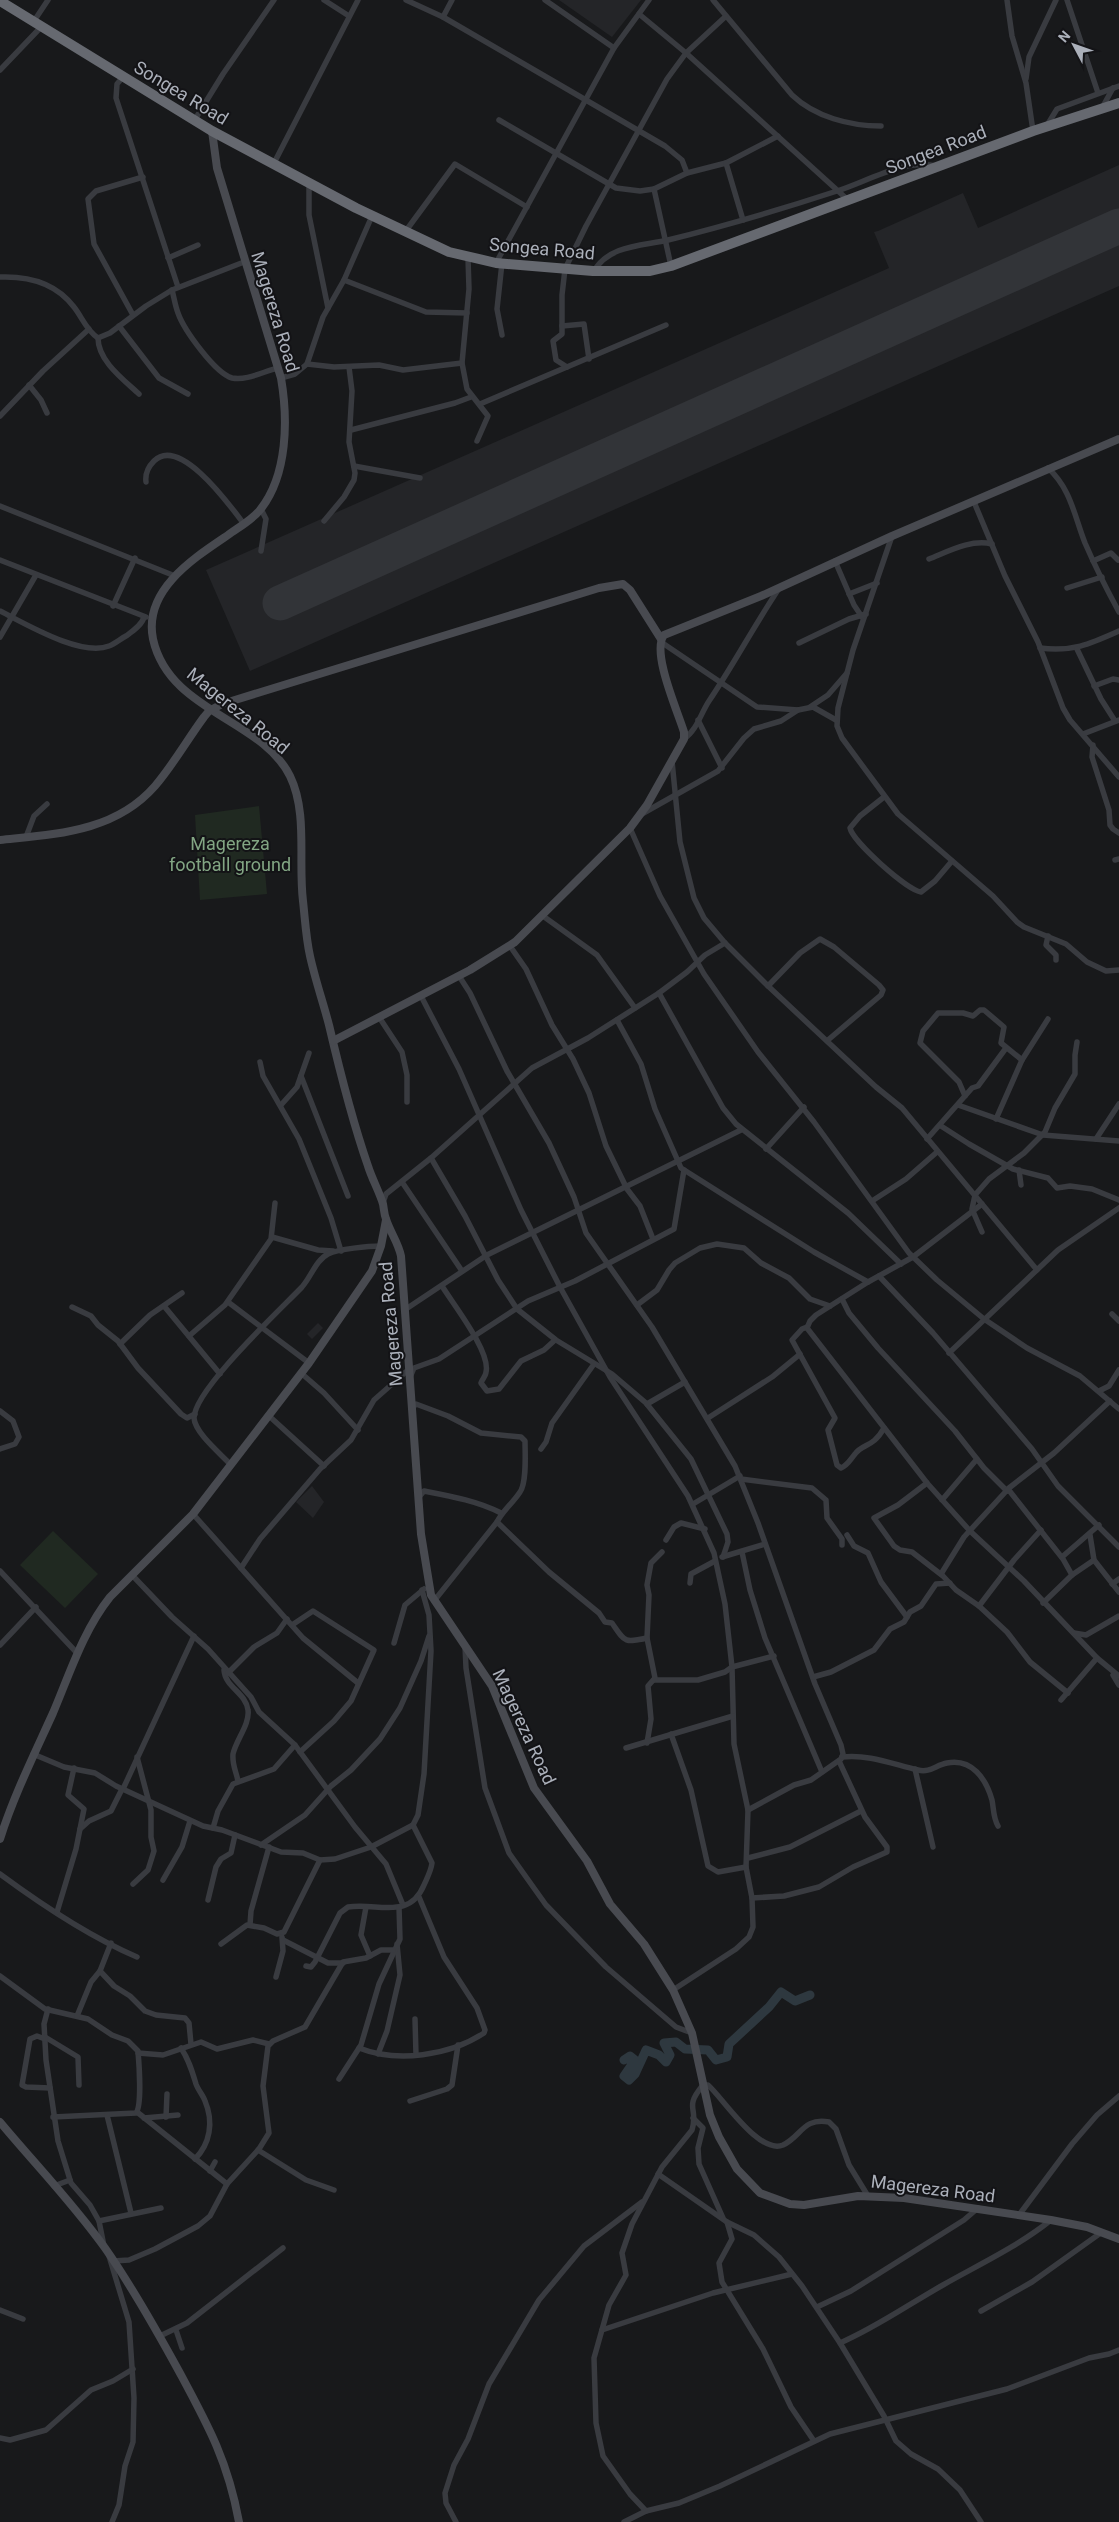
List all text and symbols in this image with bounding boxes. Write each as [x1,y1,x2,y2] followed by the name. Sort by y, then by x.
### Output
[1049,20,1099,70] north arrow
[1055,27,1073,45] text: N
[130,56,232,129] street label: Songea Road
[883,121,989,178] street label: Songea Road
[488,233,596,264] street label: Songea Road
[247,249,304,375] street label: Magereza Road
[183,663,294,758] street label: Magereza Road
[169,833,291,875] park label: Magereza football ground
[375,1261,406,1387] street label: Magereza Road
[488,1666,560,1788] street label: Magereza Road
[870,2170,996,2207] street label: Magereza Road

